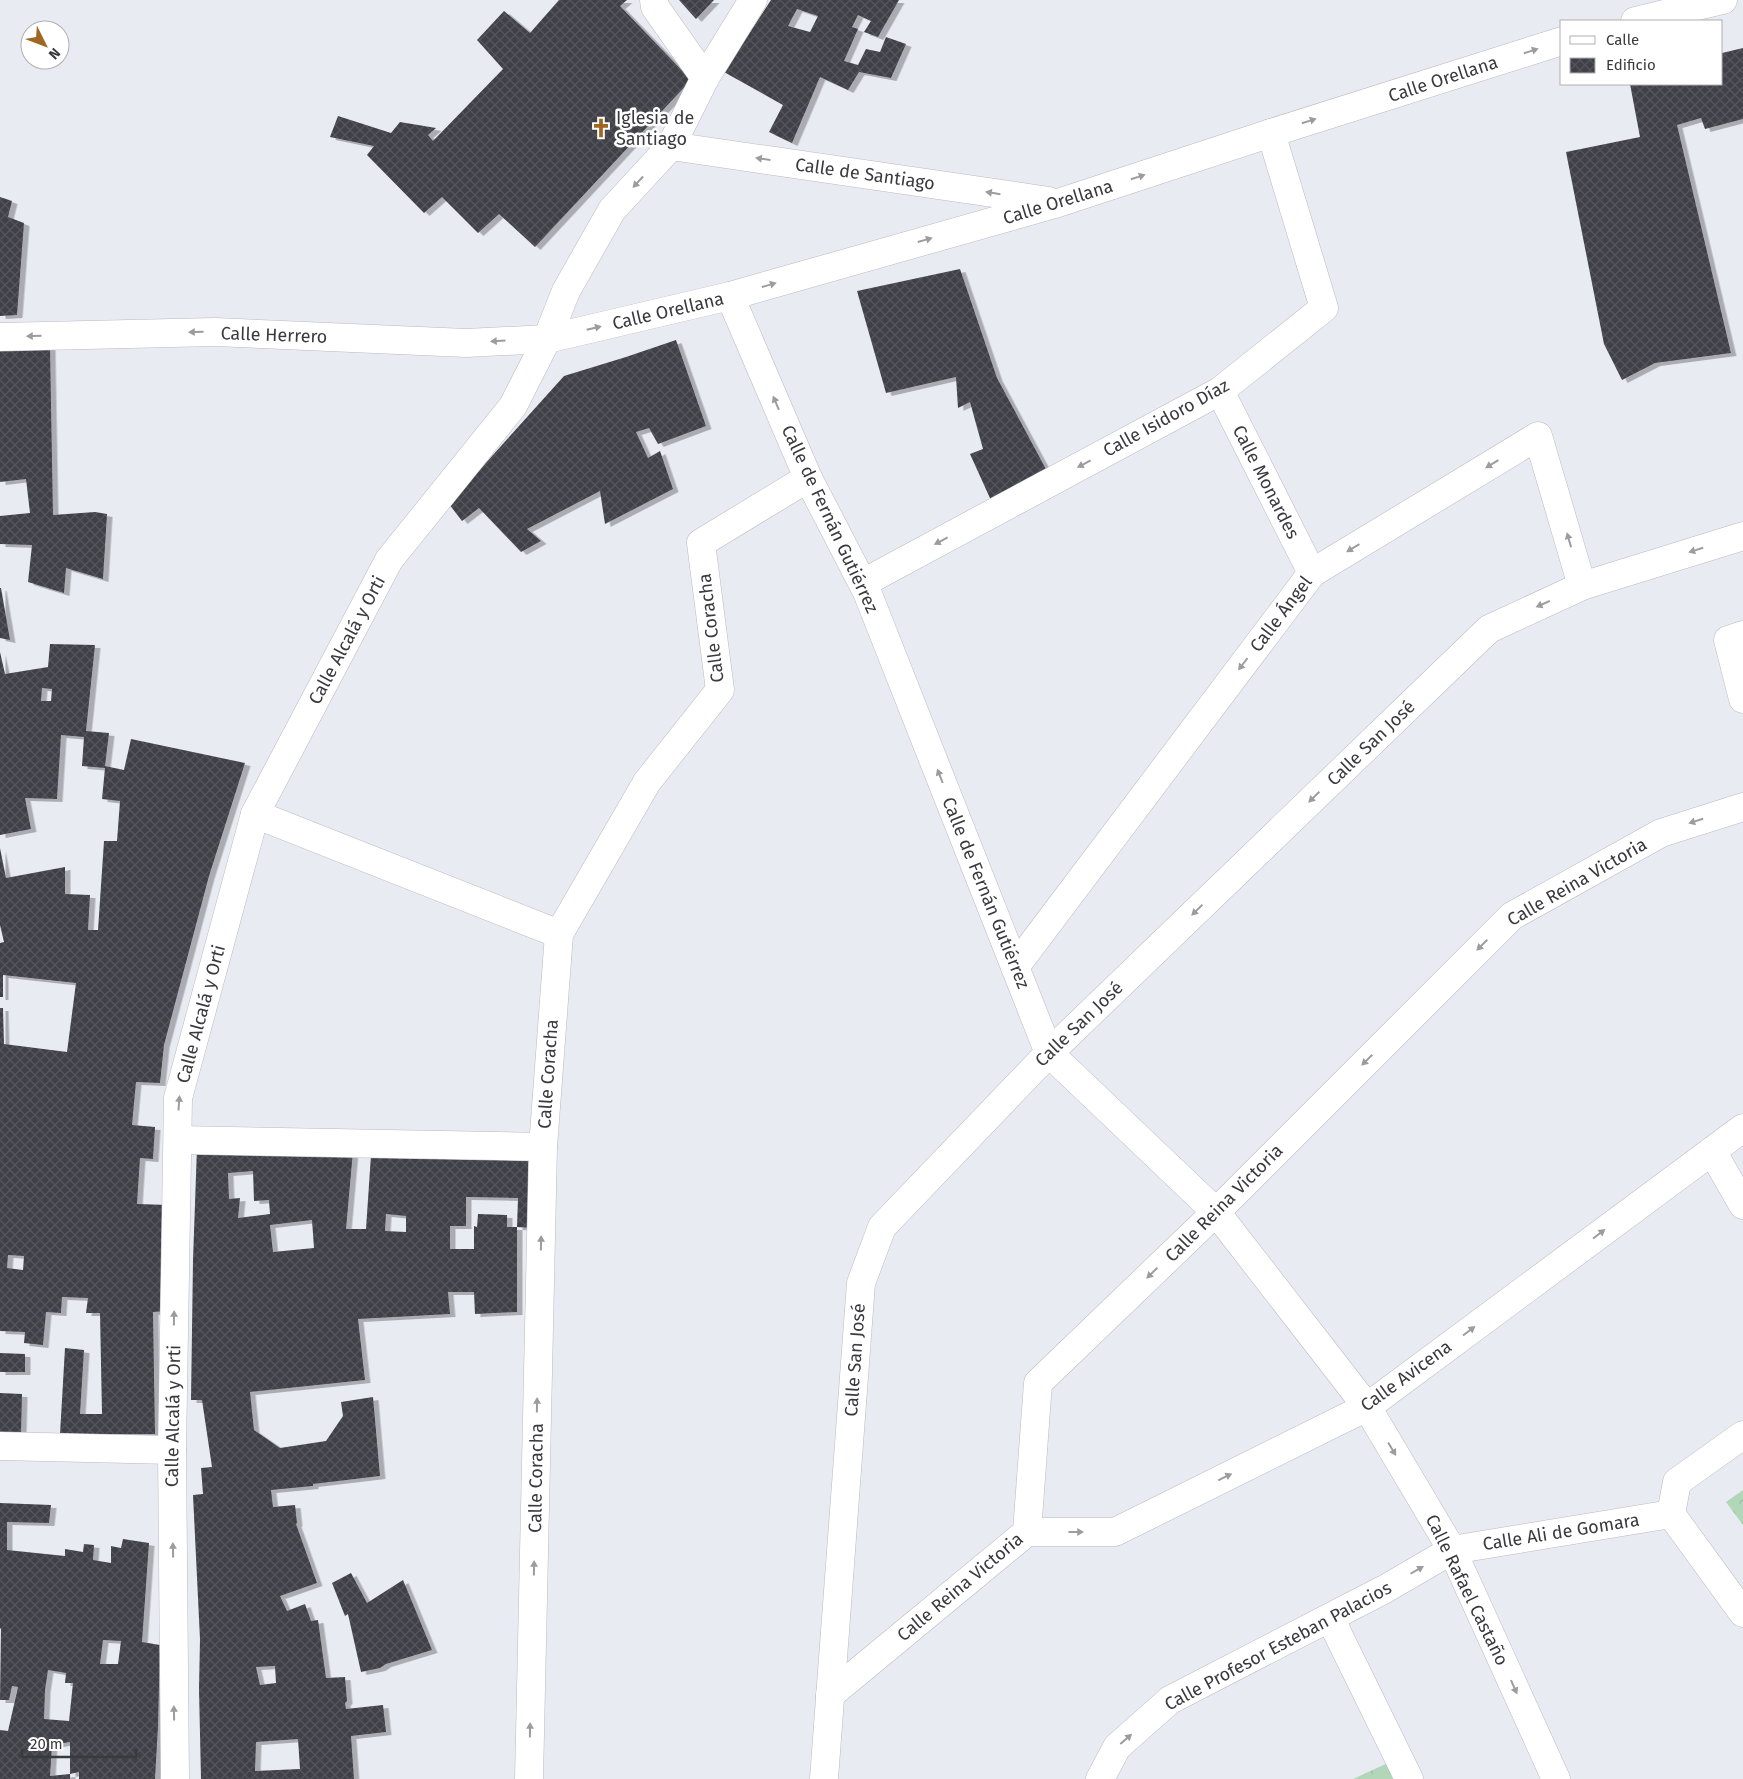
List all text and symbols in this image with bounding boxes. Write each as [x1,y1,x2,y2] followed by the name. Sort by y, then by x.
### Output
[20,20,70,70] north arrow
[1560,20,1723,85] legend
[1606,31,1639,49] text: Calle
[45,44,64,63] text: N
[1523,47,1538,55] one-way arrow
[1385,51,1501,107] street label: Calle Orellana
[1606,56,1656,74] text: Edificio
[616,107,694,150] place label: Iglesia de Santiago
[590,117,612,139] church icon: Iglesia de Santiago
[1302,117,1317,125] one-way arrow
[794,153,936,195] street label: Calle de Santiago
[754,155,770,163] one-way arrow
[1131,173,1146,181] one-way arrow
[632,175,644,187] one-way arrow
[1000,175,1116,229] street label: Calle Orellana
[984,189,1000,197] one-way arrow
[918,236,933,244] one-way arrow
[762,280,777,288] one-way arrow
[610,287,726,335] street label: Calle Orellana
[220,322,328,348] street label: Calle Herrero
[587,324,602,332] one-way arrow
[188,329,204,337] one-way arrow
[25,333,41,341] one-way arrow
[490,338,506,346] one-way arrow
[1099,374,1233,462] street label: Calle Isidoro Díaz
[771,396,779,410] one-way arrow
[1228,421,1304,543] street label: Calle Monardes
[777,422,883,616] street label: Calle de Fernán Gutiérrez
[1485,459,1498,468] one-way arrow
[1077,460,1092,468] one-way arrow
[1564,532,1572,547] one-way arrow
[934,537,948,545] one-way arrow
[1346,543,1359,552] one-way arrow
[1689,547,1704,555] one-way arrow
[1244,571,1317,656] street label: Calle Ángel
[304,572,390,708] street label: Calle Alcalá y Orti
[693,572,729,684] street label: Calle Coracha
[1536,601,1550,609] one-way arrow
[1238,657,1248,671] one-way arrow
[1322,696,1420,790] street label: Calle San José
[935,768,943,783] one-way arrow
[1308,791,1320,803] one-way arrow
[937,794,1035,992] street label: Calle de Fernán Gutiérrez
[1689,818,1704,826] one-way arrow
[1503,833,1651,931] street label: Calle Reina Victoria
[1191,904,1203,916] one-way arrow
[1476,939,1488,951] one-way arrow
[172,942,230,1086] street label: Calle Alcalá y Orti
[1030,977,1128,1071] street label: Calle San José
[533,1018,563,1130] street label: Calle Coracha
[1362,1054,1374,1066] one-way arrow
[175,1095,183,1111] one-way arrow
[1161,1140,1287,1266] street label: Calle Reina Victoria
[1592,1229,1605,1240] one-way arrow
[537,1235,545,1251] one-way arrow
[1147,1267,1159,1279] one-way arrow
[840,1303,870,1417] street label: Calle San José
[170,1310,178,1326] one-way arrow
[1462,1326,1475,1337] one-way arrow
[1356,1336,1456,1416] street label: Calle Avicena
[161,1345,185,1487] street label: Calle Alcalá y Orti
[534,1397,542,1413] one-way arrow
[524,1423,548,1533] street label: Calle Coracha
[1388,1441,1396,1456] one-way arrow
[1218,1473,1233,1481] one-way arrow
[1481,1509,1641,1555] street label: Calle Ali de Gomara
[1421,1511,1513,1669] street label: Calle Rafael Castaño
[893,1528,1027,1646] street label: Calle Reina Victoria
[1068,1528,1084,1536] one-way arrow
[168,1542,176,1558] one-way arrow
[530,1560,538,1576] one-way arrow
[1410,1566,1423,1575] one-way arrow
[1161,1577,1395,1715] street label: Calle Profesor Esteban Palacios
[1510,1679,1518,1694] one-way arrow
[170,1705,178,1721] one-way arrow
[526,1722,534,1738] one-way arrow
[22,1726,136,1758] scale bar
[1119,1733,1132,1744] one-way arrow
[30,1735,63,1753] text: 20 m

